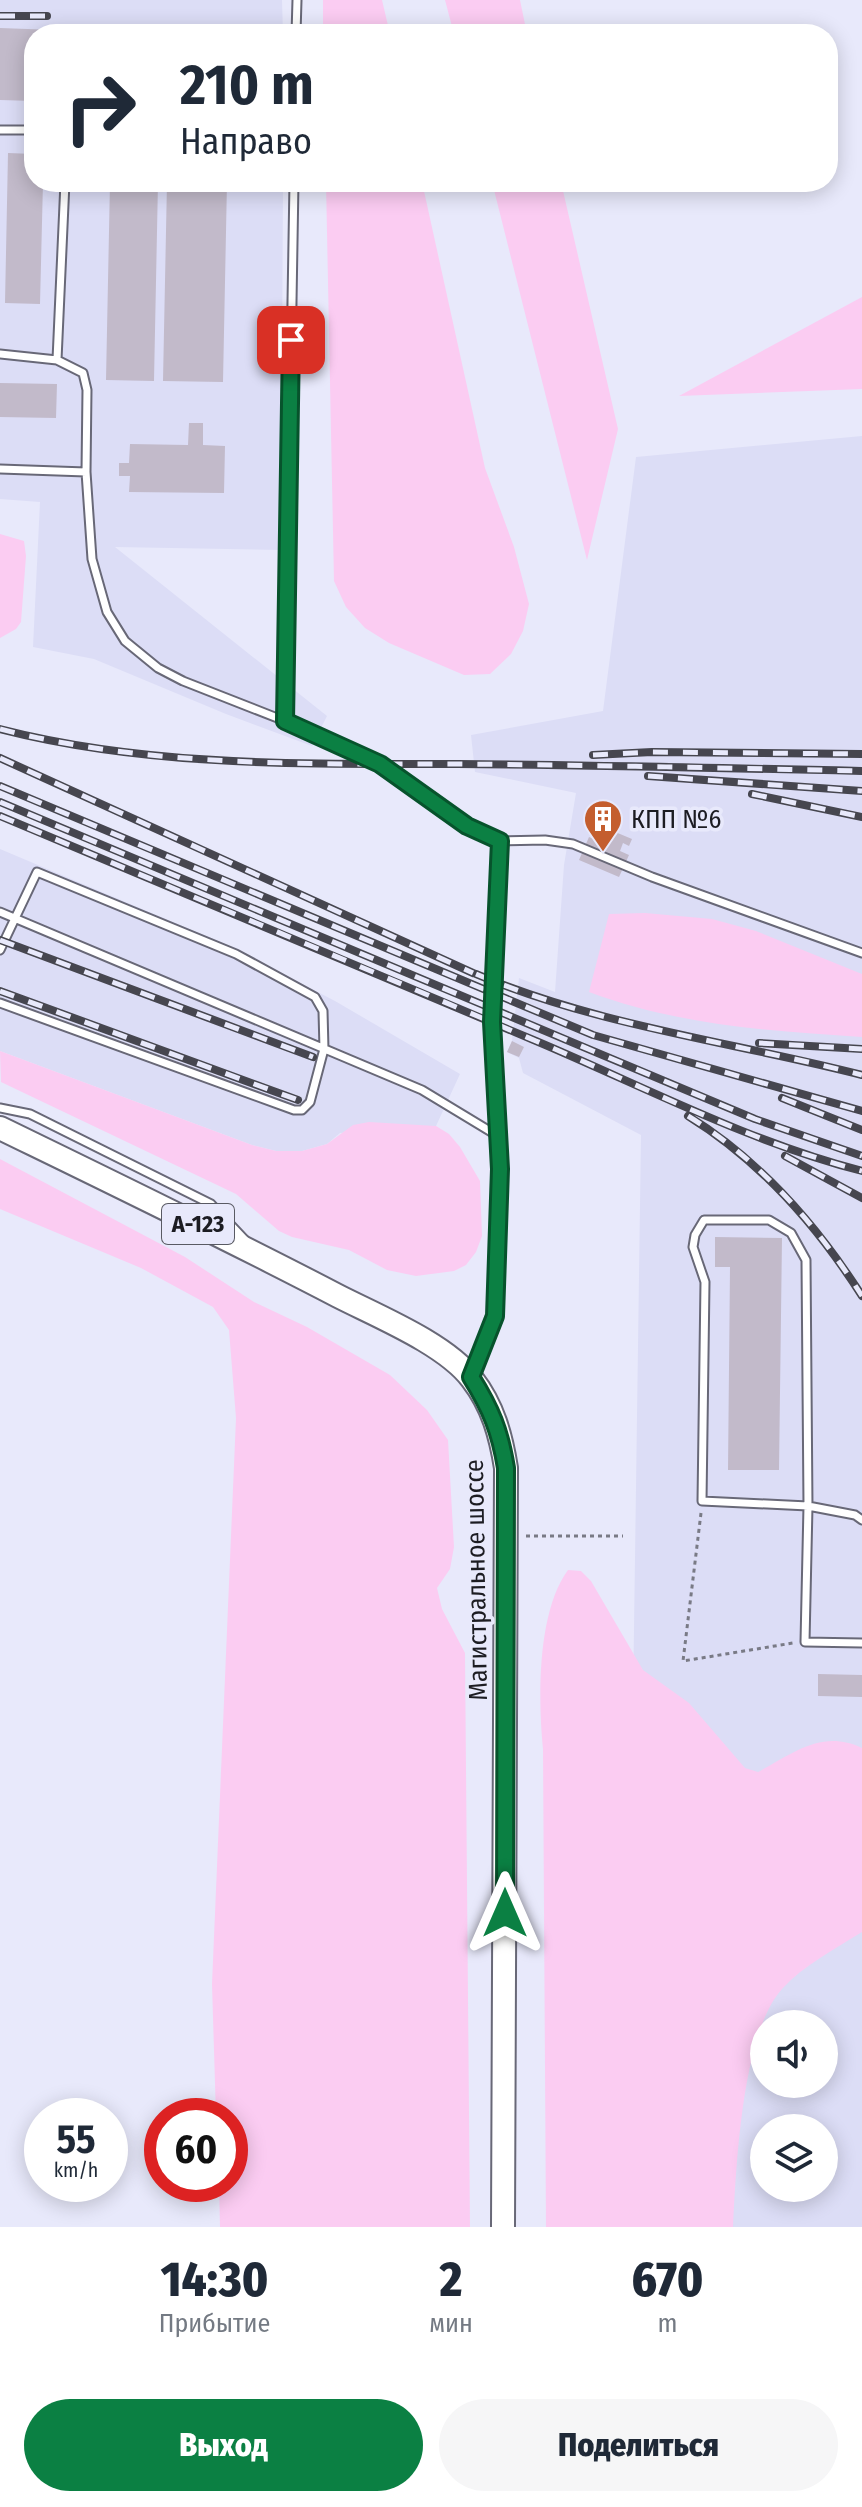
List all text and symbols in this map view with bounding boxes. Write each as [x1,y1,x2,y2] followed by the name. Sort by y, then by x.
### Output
[180,52,314,119] text: 210 m
[48,56,152,160] icon: right
[180,120,312,164] text: Направо
[257,306,325,374] pin
[269,318,313,362] icon: arrive
[582,798,624,853] building icon: КПП №6
[631,804,721,835] place label: КПП №6
[162,1204,234,1244] road number: А-123
[459,1459,494,1701] street label: Магистральное шоссе
[463,1871,547,1955] position arrow
[750,2010,838,2202] map controls
[750,2010,838,2098] button: sound
[144,2098,248,2202] speed limit sign: 60
[750,2114,838,2202] button: layers
[56,2116,96,2164] text: 55
[54,2158,98,2182] text: km/h
[161,2251,268,2309] text: 14:30
[440,2251,462,2309] text: 2
[632,2251,703,2309] text: 670
[159,2308,270,2339] text: Прибытие
[429,2308,473,2339] text: мин
[657,2308,677,2339] text: m
[24,2399,423,2491] button: Выход
[439,2399,838,2491] button: Поделиться

